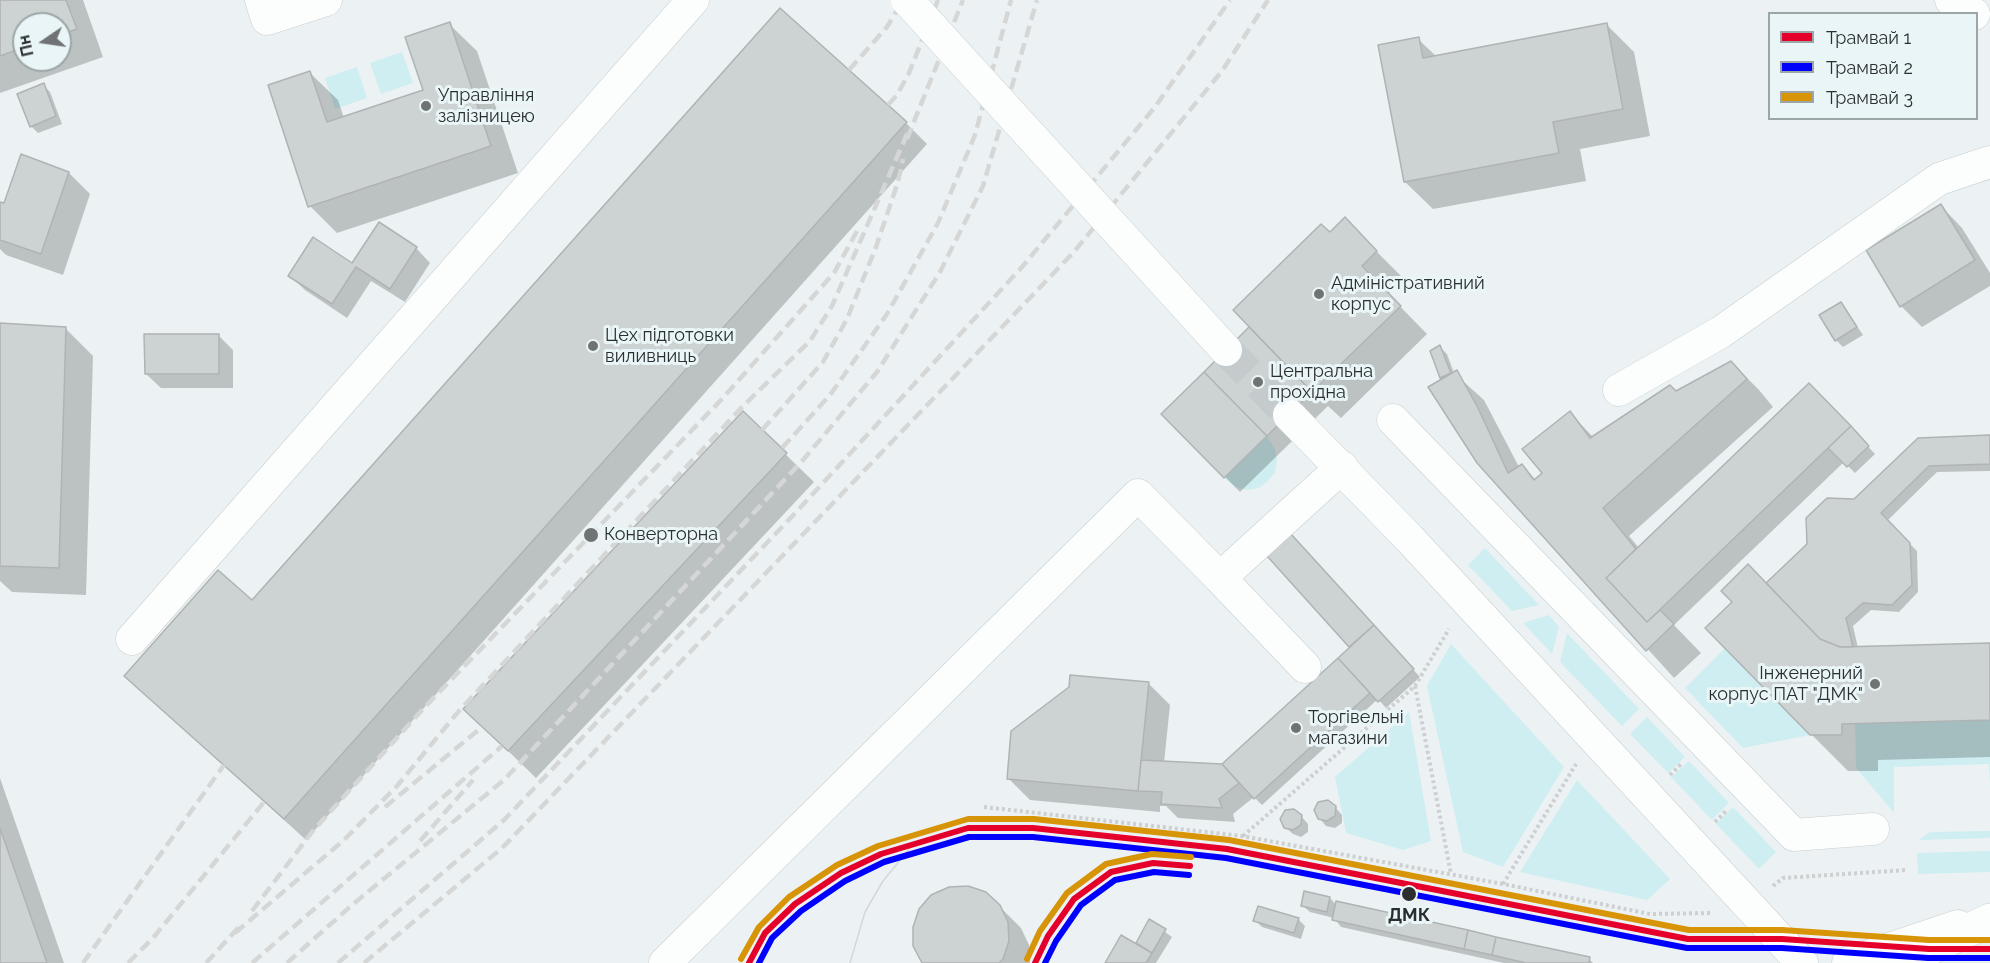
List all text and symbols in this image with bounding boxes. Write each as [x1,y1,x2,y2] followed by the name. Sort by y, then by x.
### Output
[12,12,72,72] north arrow
[1768,12,1978,120] legend
[1826,27,1911,48] text: Трамвай 1
[14,33,38,58] text: Пн
[1826,57,1913,78] text: Трамвай 2
[438,85,535,128] place label: Управління залізницею
[1826,87,1913,108] text: Трамвай 3
[419,99,433,113] marker: Управління залізницею
[1331,273,1485,316] place label: Адміністративний корпус
[1312,287,1326,301] marker: Адміністративний корпус
[605,325,734,368] place label: Цех підготовки виливниць
[586,339,600,353] marker: Цех підготовки виливниць
[1270,361,1373,404] place label: Центральна прохідна
[1251,375,1265,389] marker: Центральна прохідна
[604,524,718,546] place label: Конверторна
[582,526,600,544] marker: Конверторна
[1708,663,1863,706] place label: Інженерний корпус ПАТ "ДМК"
[1868,677,1882,691] marker: Інженерний корпус ПАТ "ДМК"
[1308,707,1404,750] place label: Торгівельні магазини
[1289,721,1303,735] marker: Торгівельні магазини
[1400,885,1418,903] marker: ДМК
[1388,905,1430,927] place label: ДМК

